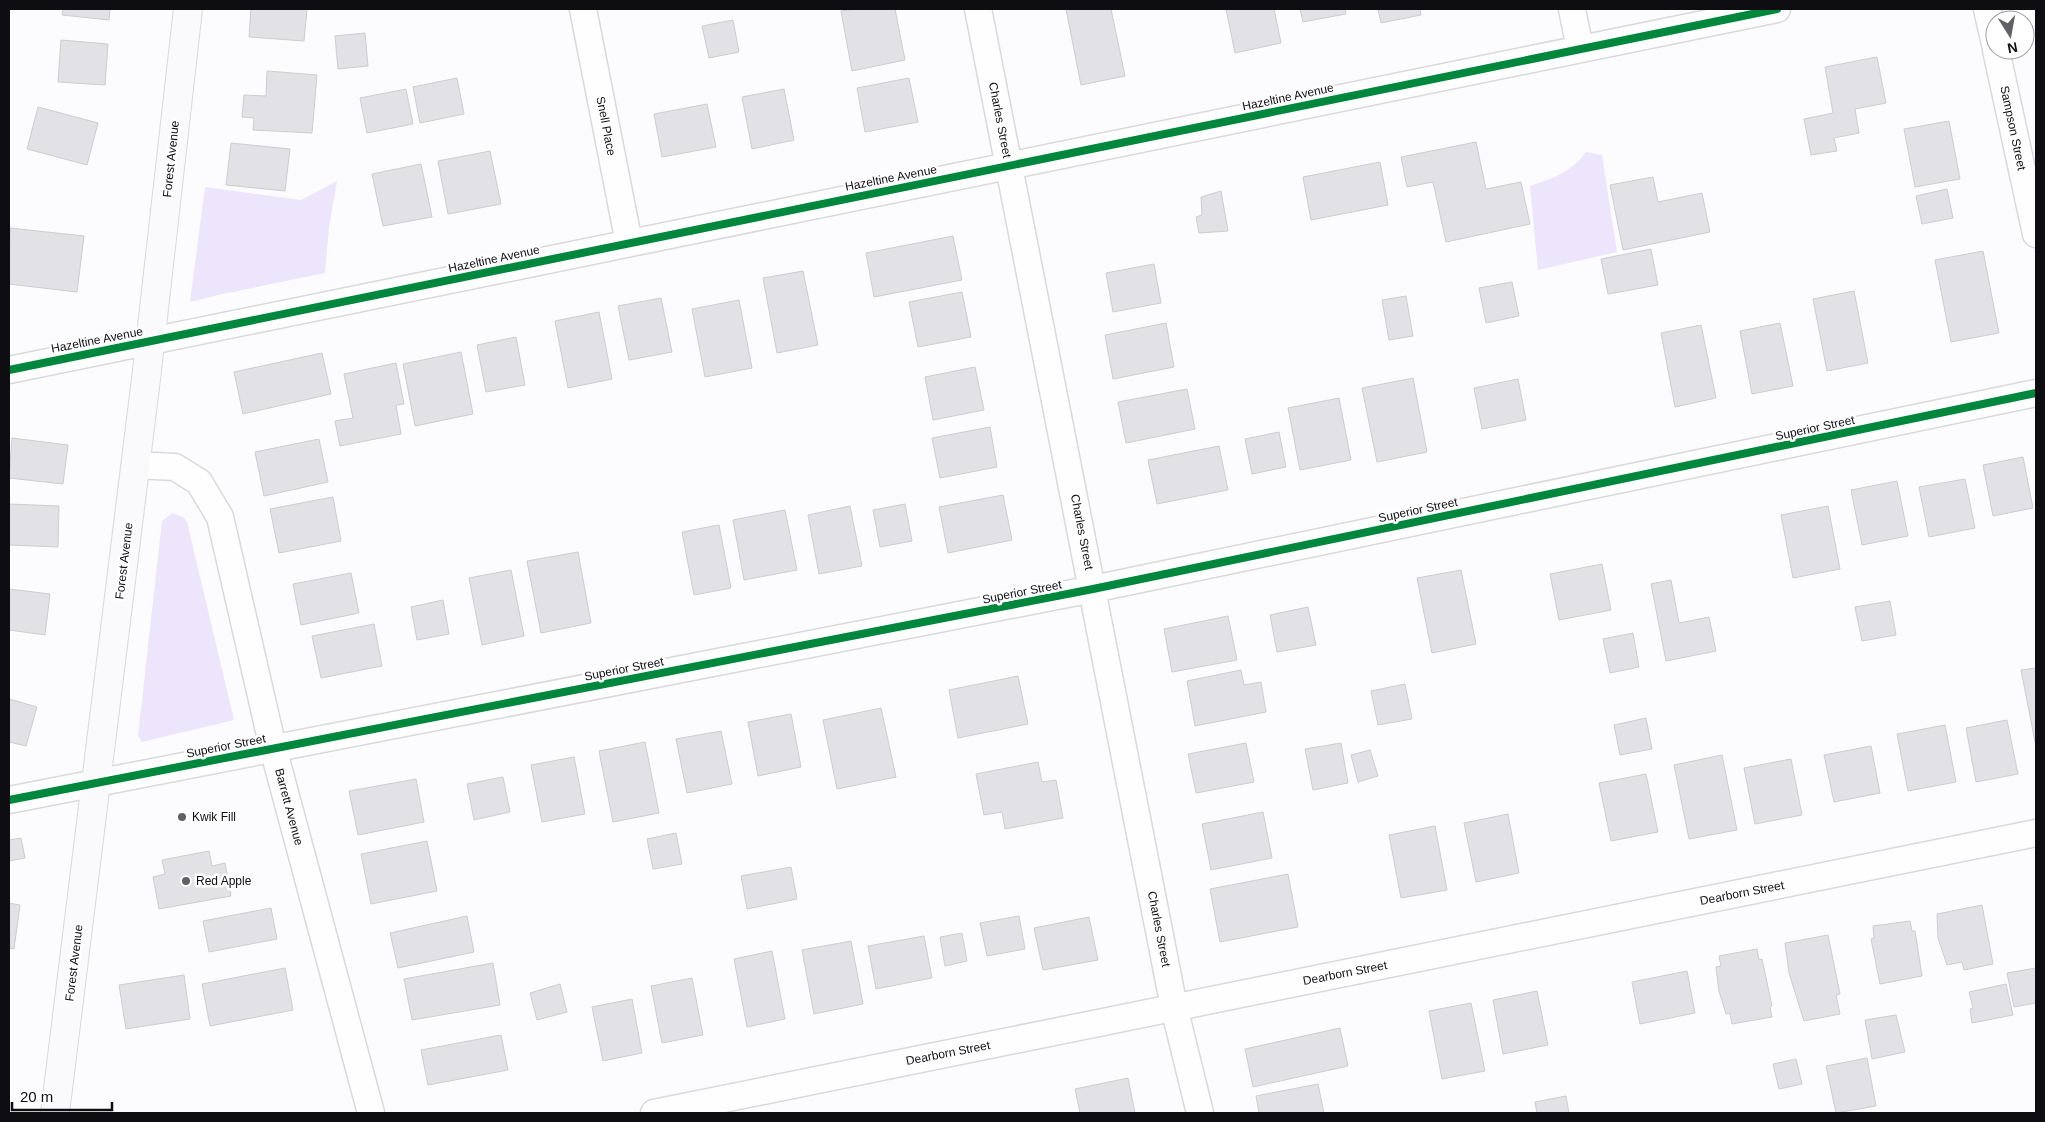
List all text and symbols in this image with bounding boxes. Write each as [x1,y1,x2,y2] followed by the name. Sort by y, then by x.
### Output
[1985,10,2035,60] north arrow
[2006,39,2019,57] text: N
[1241,80,1335,114] street label: Hazeltine Avenue
[986,81,1014,160] street label: Charles Street
[1997,84,2029,172] street label: Sampson Street
[593,95,619,157] street label: Snell Place
[160,120,182,198] street label: Forest Avenue
[844,162,938,194] street label: Hazeltine Avenue
[447,242,541,276] street label: Hazeltine Avenue
[50,324,144,356] street label: Hazeltine Avenue
[1774,413,1857,443] street label: Superior Street
[1068,493,1096,572] street label: Charles Street
[1377,495,1460,525] street label: Superior Street
[112,522,136,600] street label: Forest Avenue
[981,577,1064,607] street label: Superior Street
[583,654,666,684] street label: Superior Street
[185,731,268,761] street label: Superior Street
[272,767,306,847] street label: Barrett Avenue
[192,810,236,824] place label: Kwik Fill
[176,811,188,823] marker: Kwik Fill
[196,874,252,888] place label: Red Apple
[180,875,192,887] marker: Red Apple
[1699,878,1786,908] street label: Dearborn Street
[1145,890,1173,969] street label: Charles Street
[62,924,86,1002] street label: Forest Avenue
[1302,958,1389,988] street label: Dearborn Street
[905,1038,992,1068] street label: Dearborn Street
[12,1080,112,1112] scale bar
[20,1088,53,1105] text: 20 m

